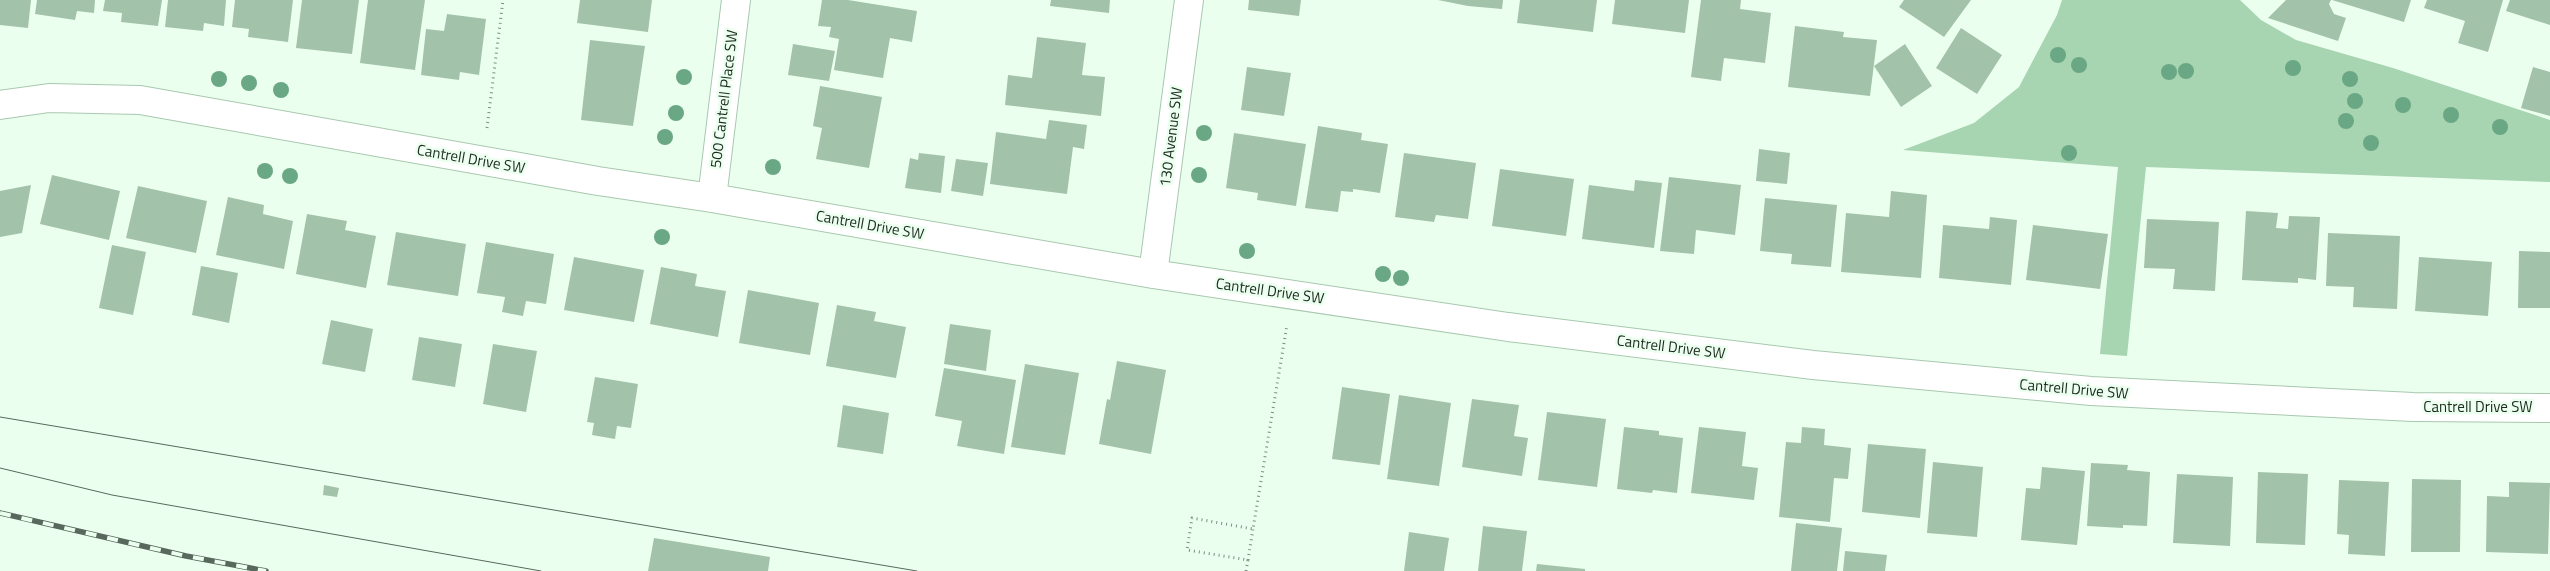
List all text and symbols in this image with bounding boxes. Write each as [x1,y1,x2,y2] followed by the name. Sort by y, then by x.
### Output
[704,29,743,169] street label: 500 Cantrell Place SW
[1153,86,1188,188] street label: 130 Avenue SW
[415,138,527,179] street label: Cantrell Drive SW
[814,204,926,245] street label: Cantrell Drive SW
[1214,272,1326,310] street label: Cantrell Drive SW
[1615,328,1727,365] street label: Cantrell Drive SW
[2019,372,2130,405] street label: Cantrell Drive SW
[2423,395,2533,418] street label: Cantrell Drive SW

